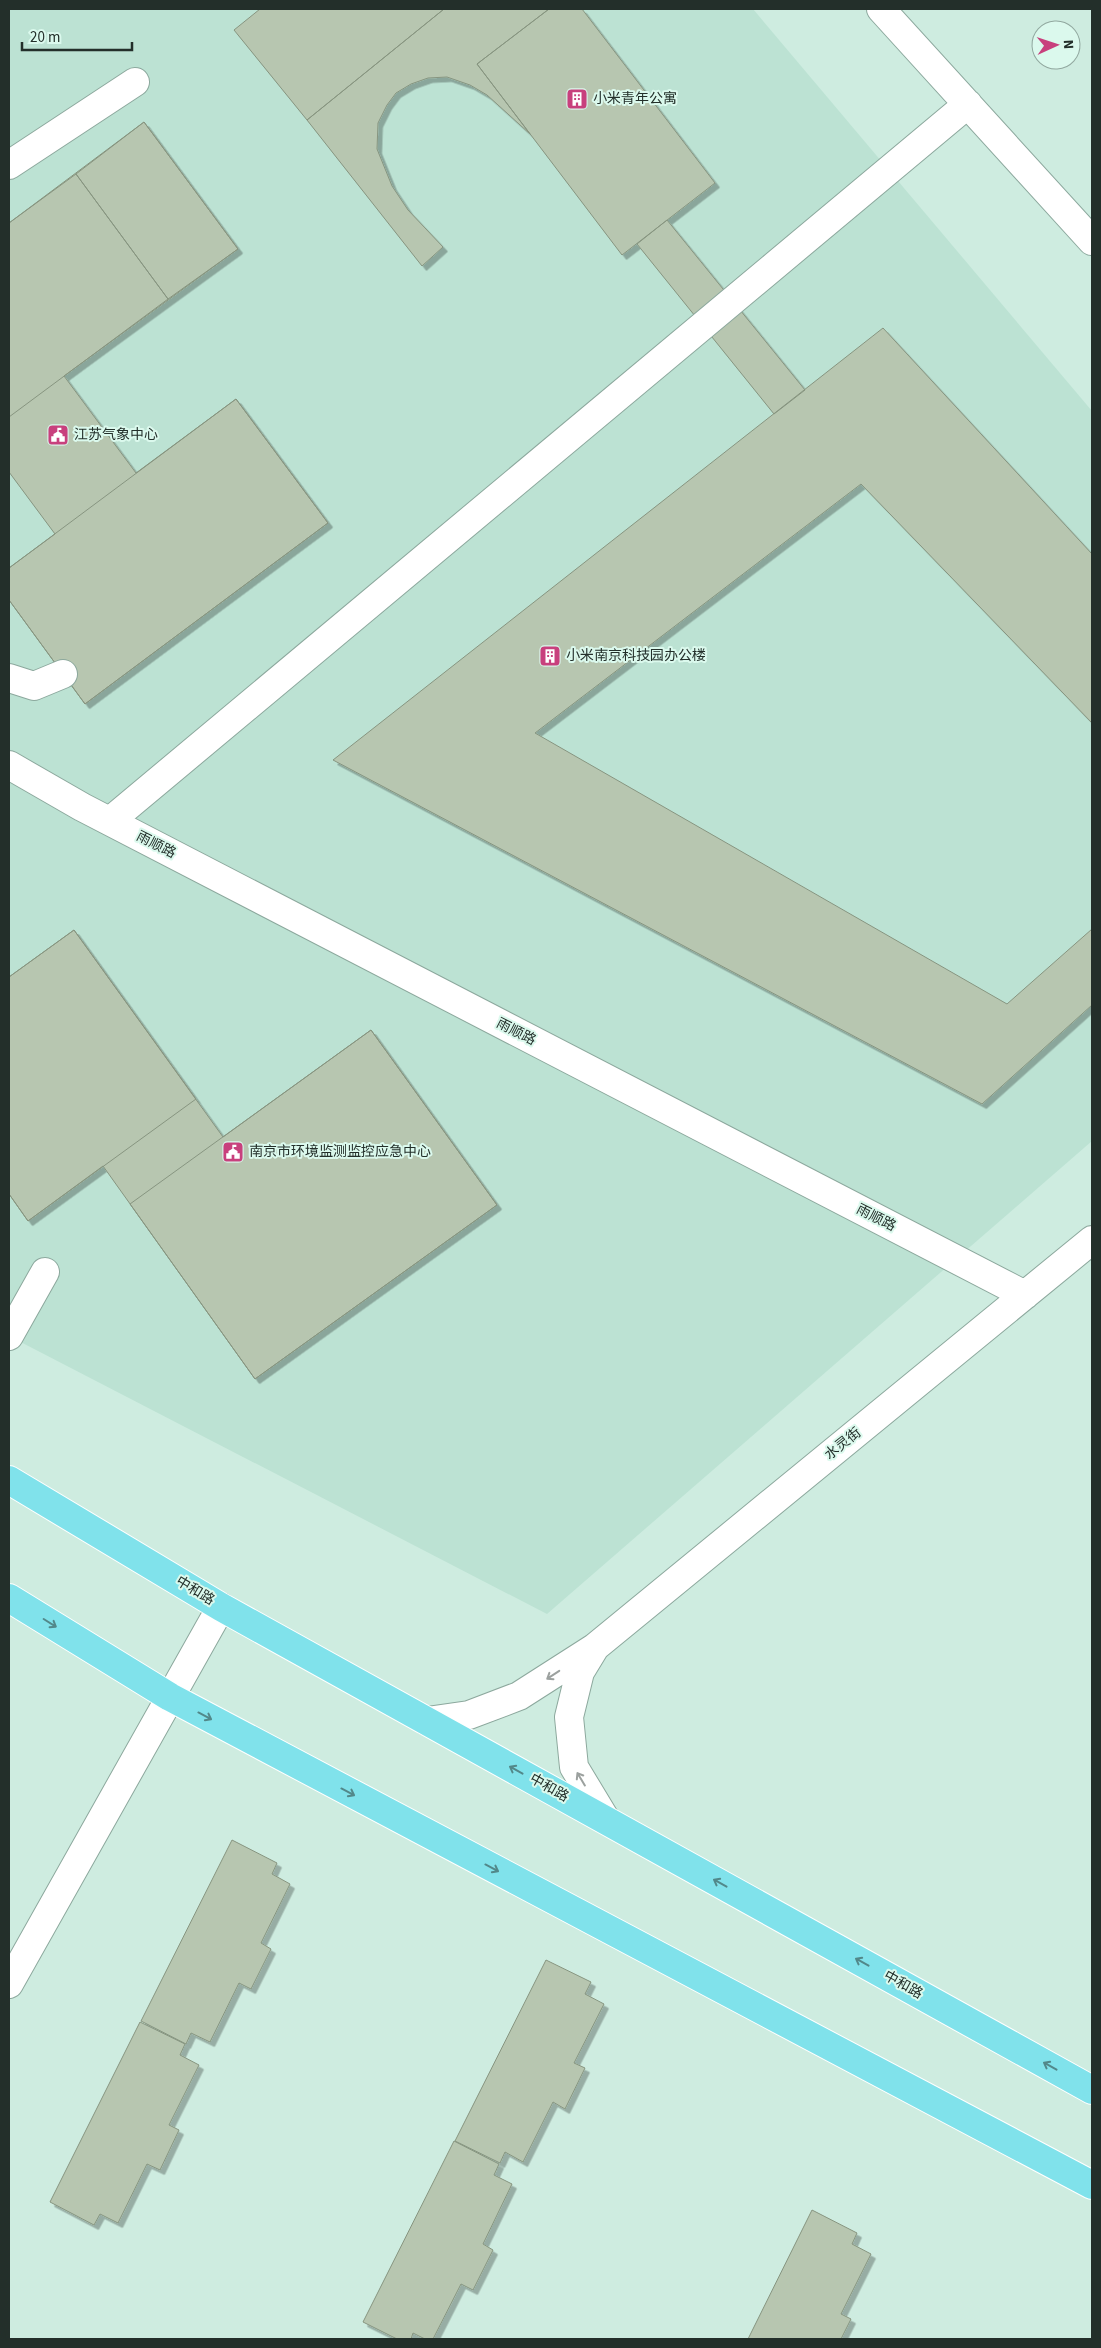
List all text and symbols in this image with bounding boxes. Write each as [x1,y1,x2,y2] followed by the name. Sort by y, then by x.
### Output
[22,20,132,52] scale bar
[1031,20,1081,70] north arrow
[30,27,60,48] text: 20 m
[1058,39,1078,50] text: N
[565,87,589,111] building icon: 小米青年公寓
[593,89,677,109] place label: 小米青年公寓
[46,423,70,447] public building icon: 江苏气象中心
[74,425,158,445] place label: 江苏气象中心
[538,644,562,668] building icon: 小米南京科技园办公楼
[566,646,706,666] place label: 小米南京科技园办公楼
[133,827,179,863] street label: 雨顺路
[493,1014,539,1050] street label: 雨顺路
[221,1140,245,1164] public building icon: 南京市环境监测监控应急中心
[249,1142,431,1162] place label: 南京市环境监测监控应急中心
[853,1200,899,1236] street label: 雨顺路
[820,1423,866,1465] street label: 水灵街
[172,1572,218,1610] street label: 中和路
[43,1619,57,1629] one-way arrow
[547,1670,561,1680] one-way arrow
[197,1711,212,1721] one-way arrow
[510,1765,524,1775] one-way arrow
[526,1769,572,1807] street label: 中和路
[575,1772,585,1786] one-way arrow
[341,1787,356,1797] one-way arrow
[484,1864,499,1873] one-way arrow
[712,1878,727,1888] one-way arrow
[854,1957,869,1967] one-way arrow
[880,1966,926,2004] street label: 中和路
[1043,2061,1057,2071] one-way arrow

